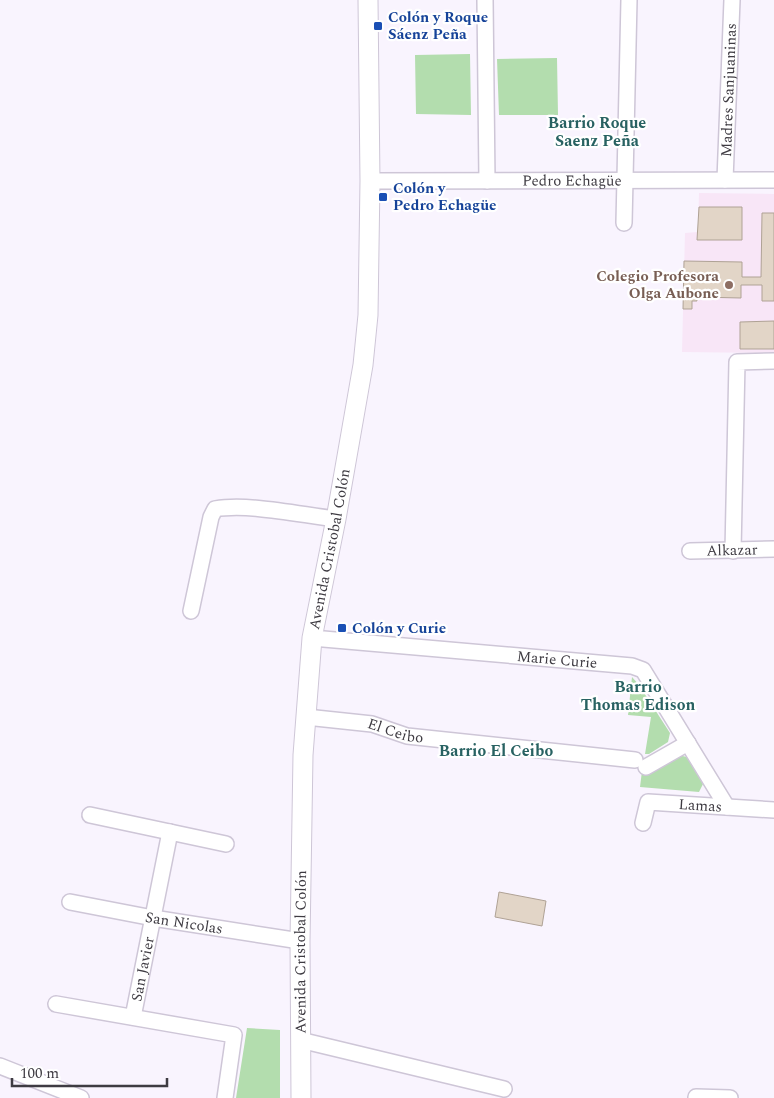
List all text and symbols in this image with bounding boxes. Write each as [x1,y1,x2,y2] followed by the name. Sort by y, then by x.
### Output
[388,6,488,46] place label: Colón y Roque Sáenz Peña
[372,20,384,32] marker: Colón y Roque Sáenz Peña
[715,23,743,158] street label: Madres Sanjuaninas
[548,111,646,153] district label: Barrio Roque Saenz Peña
[522,169,622,193] street label: Pedro Echagüe
[393,177,496,217] place label: Colón y Pedro Echagüe
[377,191,389,203] marker: Colón y Pedro Echagüe
[596,265,719,305] place label: Colegio Profesora Olga Aubone
[723,279,735,291] marker: Colegio Profesora Olga Aubone
[303,467,357,632] street label: Avenida Cristobal Colón
[706,538,758,563] street label: Alkazar
[352,617,446,640] place label: Colón y Curie
[336,622,348,634] marker: Colón y Curie
[516,645,598,675] street label: Marie Curie
[581,675,695,717] district label: Barrio Thomas Edison
[364,712,424,750] street label: El Ceibo
[439,739,553,763] district label: Barrio El Ceibo
[678,793,723,819] street label: Lamas
[289,870,313,1034] street label: Avenida Cristobal Colón
[143,906,225,941] street label: San Nicolas
[125,934,161,1004] street label: San Javier
[12,1056,168,1088] scale bar
[20,1062,59,1085] text: 100 m

